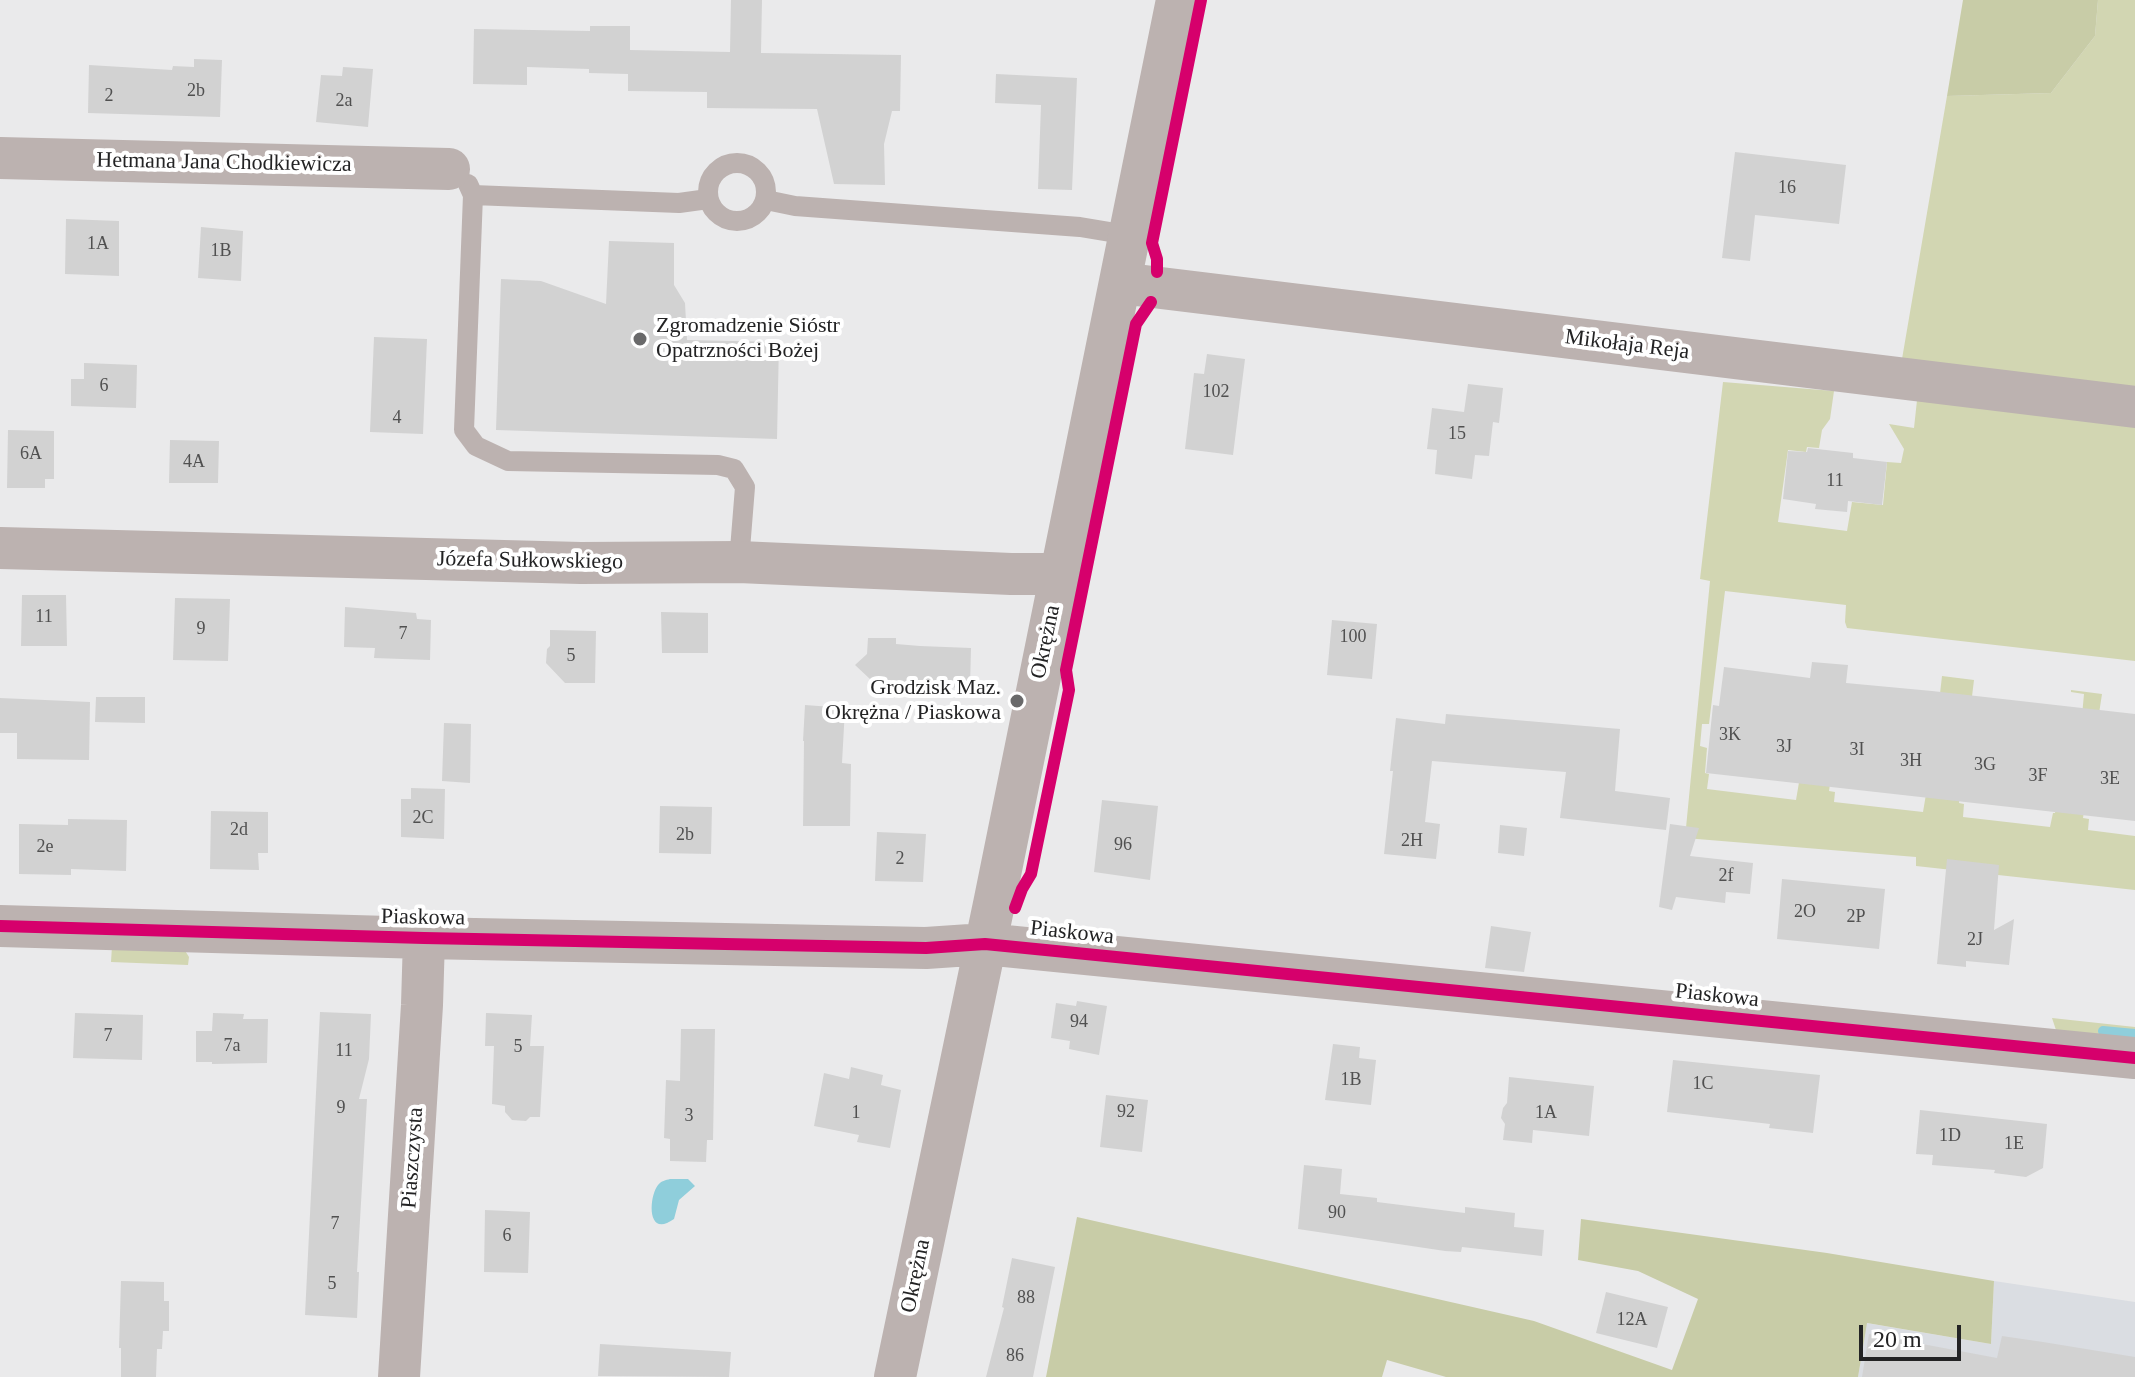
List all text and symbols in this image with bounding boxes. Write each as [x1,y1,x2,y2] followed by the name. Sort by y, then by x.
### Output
[187,80,205,102] house number: 2b
[104,85,114,107] house number: 2
[336,90,352,112] house number: 2a
[96,148,352,178] street label: Hetmana Jana Chodkiewicza
[1778,177,1796,199] house number: 16
[87,233,109,255] house number: 1A
[210,240,232,262] house number: 1B
[656,313,840,364] place label: Zgromadzenie Sióstr Opatrzności Bożej
[1563,324,1691,366] street label: Mikołaja Reja
[631,330,649,348] marker: Zgromadzenie Sióstr Opatrzności Bożej
[100,375,108,397] house number: 6
[1202,381,1230,403] house number: 102
[392,407,402,429] house number: 4
[1448,423,1466,445] house number: 15
[20,443,42,465] house number: 6A
[183,451,205,473] house number: 4A
[1826,470,1844,492] house number: 11
[437,546,623,576] street label: Józefa Sułkowskiego
[1025,603,1067,681] street label: Okrężna
[35,606,53,628] house number: 11
[196,618,206,640] house number: 9
[398,623,408,645] house number: 7
[1340,626,1366,648] house number: 100
[566,645,576,667] house number: 5
[825,675,1001,726] place label: Grodzisk Maz. Okrężna / Piaskowa
[1008,692,1026,710] marker: Grodzisk Maz. Okrężna / Piaskowa
[1719,724,1741,746] house number: 3K
[1776,736,1792,758] house number: 3J
[1850,739,1864,761] house number: 3I
[1900,750,1922,772] house number: 3H
[1974,754,1996,776] house number: 3G
[2028,765,2048,787] house number: 3F
[2100,768,2120,790] house number: 3E
[412,807,434,829] house number: 2C
[230,819,248,841] house number: 2d
[676,824,694,846] house number: 2b
[1401,830,1423,852] house number: 2H
[1114,834,1132,856] house number: 96
[37,836,53,858] house number: 2e
[896,848,904,870] house number: 2
[1719,865,1733,887] house number: 2f
[1794,901,1816,923] house number: 2O
[381,904,465,932] street label: Piaskowa
[1846,906,1866,928] house number: 2P
[1029,915,1115,951] street label: Piaskowa
[1967,929,1983,951] house number: 2J
[1674,978,1760,1014] street label: Piaskowa
[1070,1011,1088,1033] house number: 94
[104,1025,112,1047] house number: 7
[224,1035,240,1057] house number: 7a
[514,1036,522,1058] house number: 5
[335,1040,353,1062] house number: 11
[1340,1069,1362,1091] house number: 1B
[1692,1073,1714,1095] house number: 1C
[336,1097,346,1119] house number: 9
[1117,1101,1135,1123] house number: 92
[852,1102,860,1124] house number: 1
[1535,1102,1557,1124] house number: 1A
[684,1105,694,1127] house number: 3
[396,1106,430,1210] street label: Piaszczysta
[1939,1125,1961,1147] house number: 1D
[2004,1133,2024,1155] house number: 1E
[1328,1202,1346,1224] house number: 90
[330,1213,340,1235] house number: 7
[502,1225,512,1247] house number: 6
[895,1237,937,1315] street label: Okrężna
[328,1273,336,1295] house number: 5
[1017,1287,1035,1309] house number: 88
[1617,1309,1647,1331] house number: 12A
[1863,1309,1965,1359] scale bar
[1873,1326,1922,1352] text: 20 m
[1006,1345,1024,1367] house number: 86

